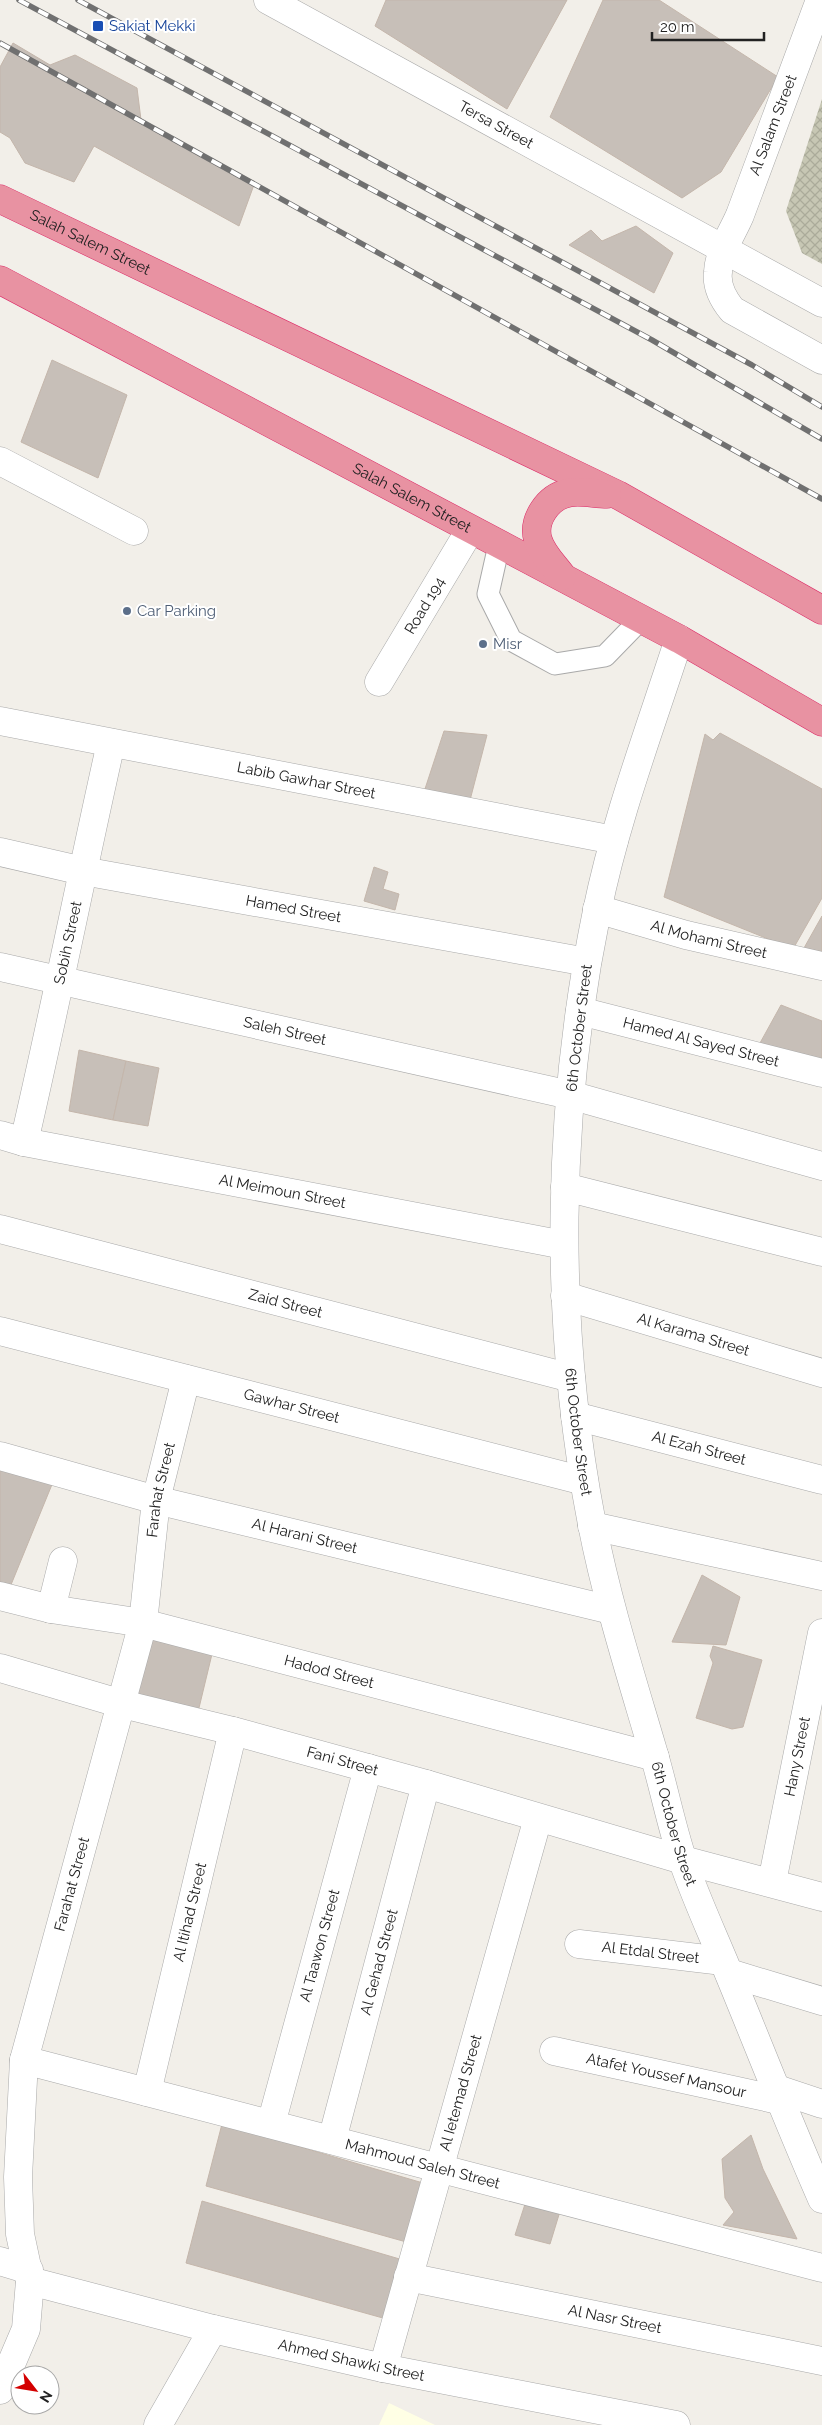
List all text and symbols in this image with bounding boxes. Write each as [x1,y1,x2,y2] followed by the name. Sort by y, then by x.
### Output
[652,10,764,42] scale bar
[109,17,195,35] place label: Sakiat Mekki
[660,18,695,36] text: 20 m
[91,19,105,33] marker: Sakiat Mekki
[746,72,800,178] street label: Al Salam Street
[456,97,537,152] street label: Tersa Street
[27,206,153,279] street label: Salah Salem Street
[350,459,474,537] street label: Salah Salem Street
[401,574,449,637] street label: Road 194
[137,602,216,620] place label: Car Parking
[121,605,133,617] marker: Car Parking
[493,635,523,653] place label: Misr
[477,638,489,650] marker: Misr
[235,758,377,803] street label: Labib Gawhar Street
[244,892,343,926] street label: Hamed Street
[50,899,85,986] street label: Sobih Street
[649,916,769,962] street label: Al Mohami Street
[562,963,596,1093] street label: 6th October Street
[242,1013,328,1049] street label: Saleh Street
[621,1013,781,1071] street label: Hamed Al Sayed Street
[217,1170,347,1212] street label: Al Meimoun Street
[247,1285,324,1322] street label: Zaid Street
[635,1309,752,1360] street label: Al Karama Street
[561,1367,596,1497] street label: 6th October Street
[242,1385,341,1427] street label: Gawhar Street
[650,1427,748,1469] street label: Al Ezah Street
[143,1440,179,1538] street label: Farahat Street
[250,1515,359,1557] street label: Al Harani Street
[282,1651,376,1692] street label: Hadod Street
[780,1715,814,1798] street label: Hany Street
[305,1743,380,1779] street label: Fani Street
[647,1760,700,1888] street label: 6th October Street
[50,1835,93,1933] street label: Farahat Street
[169,1861,210,1963] street label: Al Itihad Street
[296,1887,344,2004] street label: Al Taawon Street
[356,1907,402,2017] street label: Al Gehad Street
[601,1938,700,1967] street label: Al Etdal Street
[436,2032,486,2153] street label: Al Ietemad Street
[585,2049,749,2102] street label: Atafet Youssef Mansour
[343,2135,502,2193] street label: Mahmoud Saleh Street
[566,2301,663,2337] street label: Al Nasr Street
[276,2335,426,2385] street label: Ahmed Shawki Street
[10,2365,60,2415] north arrow
[37,2388,56,2405] text: N

